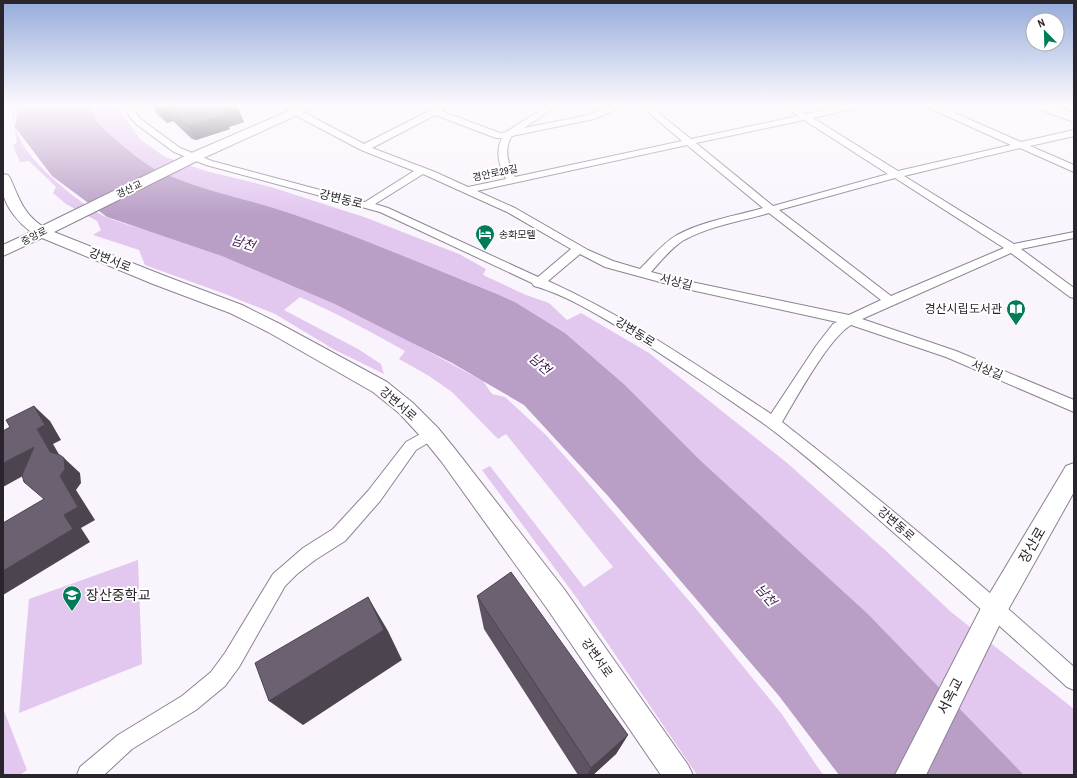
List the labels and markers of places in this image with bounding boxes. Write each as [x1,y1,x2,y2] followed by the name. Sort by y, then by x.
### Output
[474,223,496,251] hotel icon: 송화모텔
[499,228,536,241] place label: 송화모텔
[1005,298,1027,326] library icon: 경산시립도서관
[925,301,1002,317] place label: 경산시립도서관
[61,584,83,612] school or university icon: 장산중학교
[86,586,151,604] place label: 장산중학교

